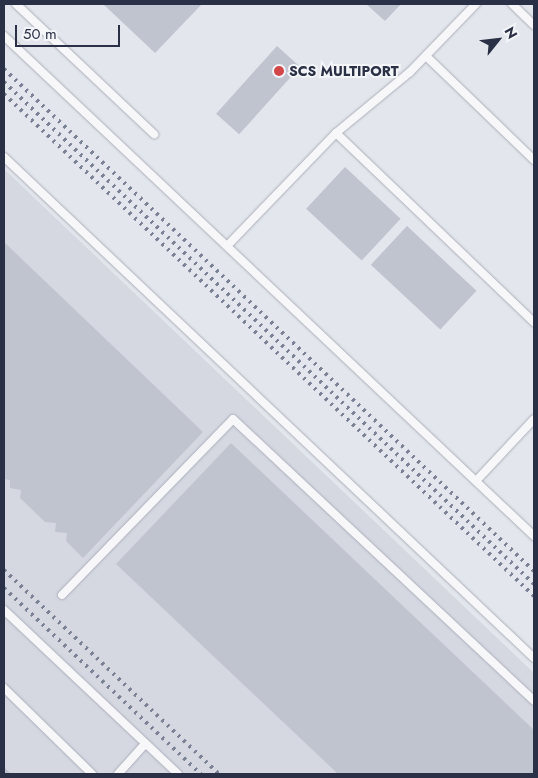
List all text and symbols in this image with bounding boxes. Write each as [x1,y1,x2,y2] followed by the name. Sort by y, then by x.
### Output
[18,15,122,47] scale bar
[473,15,523,65] north arrow
[23,23,57,45] text: 50 m
[500,23,523,42] text: N
[289,63,399,79] place label: SCS MULTIPORT
[273,65,285,77] marker: SCS MULTIPORT

